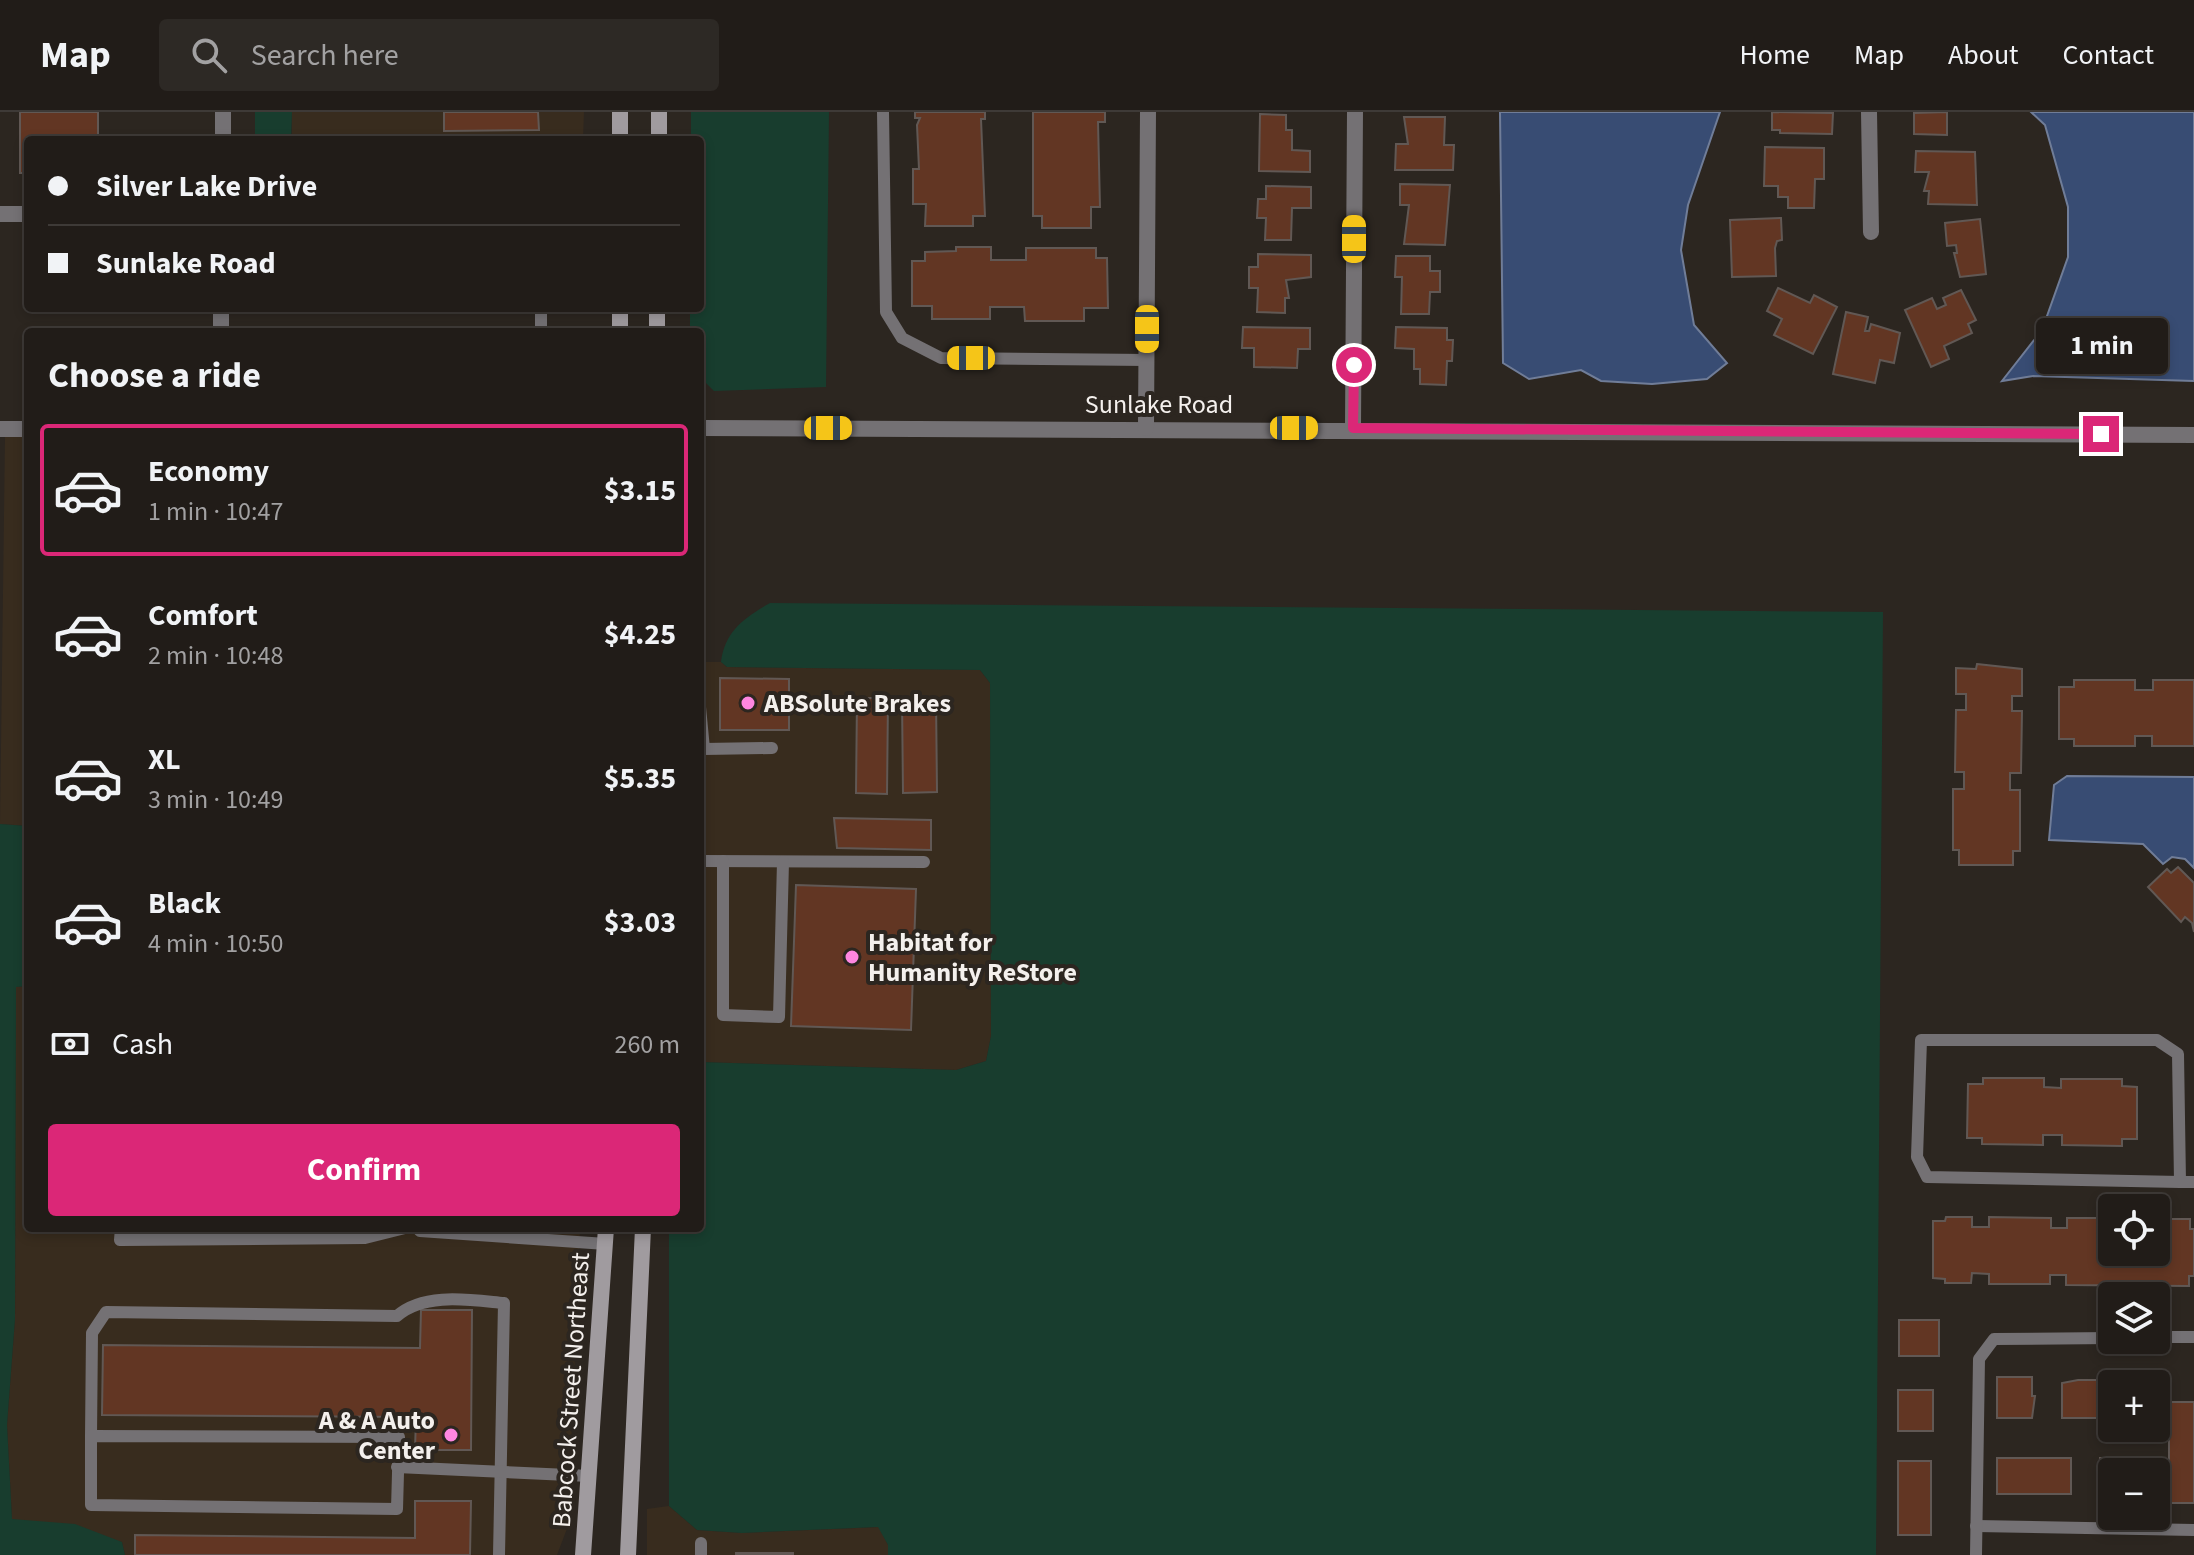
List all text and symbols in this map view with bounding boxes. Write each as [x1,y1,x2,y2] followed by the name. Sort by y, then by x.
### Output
[159,19,719,91] search box
[40,28,111,82] text: Map
[187,33,231,77] icon: search
[251,34,399,77] text: Search here
[1739,35,1810,75] text: Home
[1854,35,1904,75] text: Map
[1948,35,2019,75] text: About
[2063,35,2154,75] text: Contact
[96,165,317,208] text: Silver Lake Drive
[1342,215,1366,263] car
[96,242,276,285] text: Sunlake Road
[1135,305,1159,353] car
[2035,318,2167,374] callout: 1 min
[2070,327,2134,364] text: 1 min
[947,346,995,370] car
[1336,347,1372,383] route start
[48,350,261,401] text: Choose a ride
[1085,386,1233,423] street label: Sunlake Road
[804,416,852,440] car
[1270,416,1318,440] car
[2083,416,2119,452] route end
[148,450,269,493] text: Economy
[52,454,124,526] icon: car
[604,469,676,512] text: $3.15
[148,493,283,530] text: 1 min · 10:47
[148,594,258,637] text: Comfort
[52,598,124,670] icon: car
[604,613,676,656] text: $4.25
[148,637,283,674] text: 2 min · 10:48
[763,685,951,722] place label: ABSolute Brakes
[739,694,757,712] marker: ABSolute Brakes
[148,738,181,781] text: XL
[52,742,124,814] icon: car
[604,757,676,800] text: $5.35
[148,781,283,818] text: 3 min · 10:49
[148,882,221,925] text: Black
[52,886,124,958] icon: car
[604,901,676,944] text: $3.03
[868,924,1077,991] place label: Habitat for Humanity ReStore
[148,925,283,962] text: 4 min · 10:50
[843,948,861,966] marker: Habitat for Humanity ReStore
[48,1022,92,1066] icon: cash
[112,1023,173,1066] text: Cash
[614,1026,680,1063] text: 260 m
[48,1124,680,1216] button: Confirm
[2098,1194,2170,1530] map controls
[2098,1194,2170,1266] button: locate
[543,1251,599,1529] street label: Babcock Street Northeast
[2098,1282,2170,1354] button: layers
[2098,1370,2170,1442] button: +
[318,1402,436,1469] place label: A & A Auto Center
[442,1426,460,1444] marker: A & A Auto Center
[2098,1458,2170,1530] button: −

